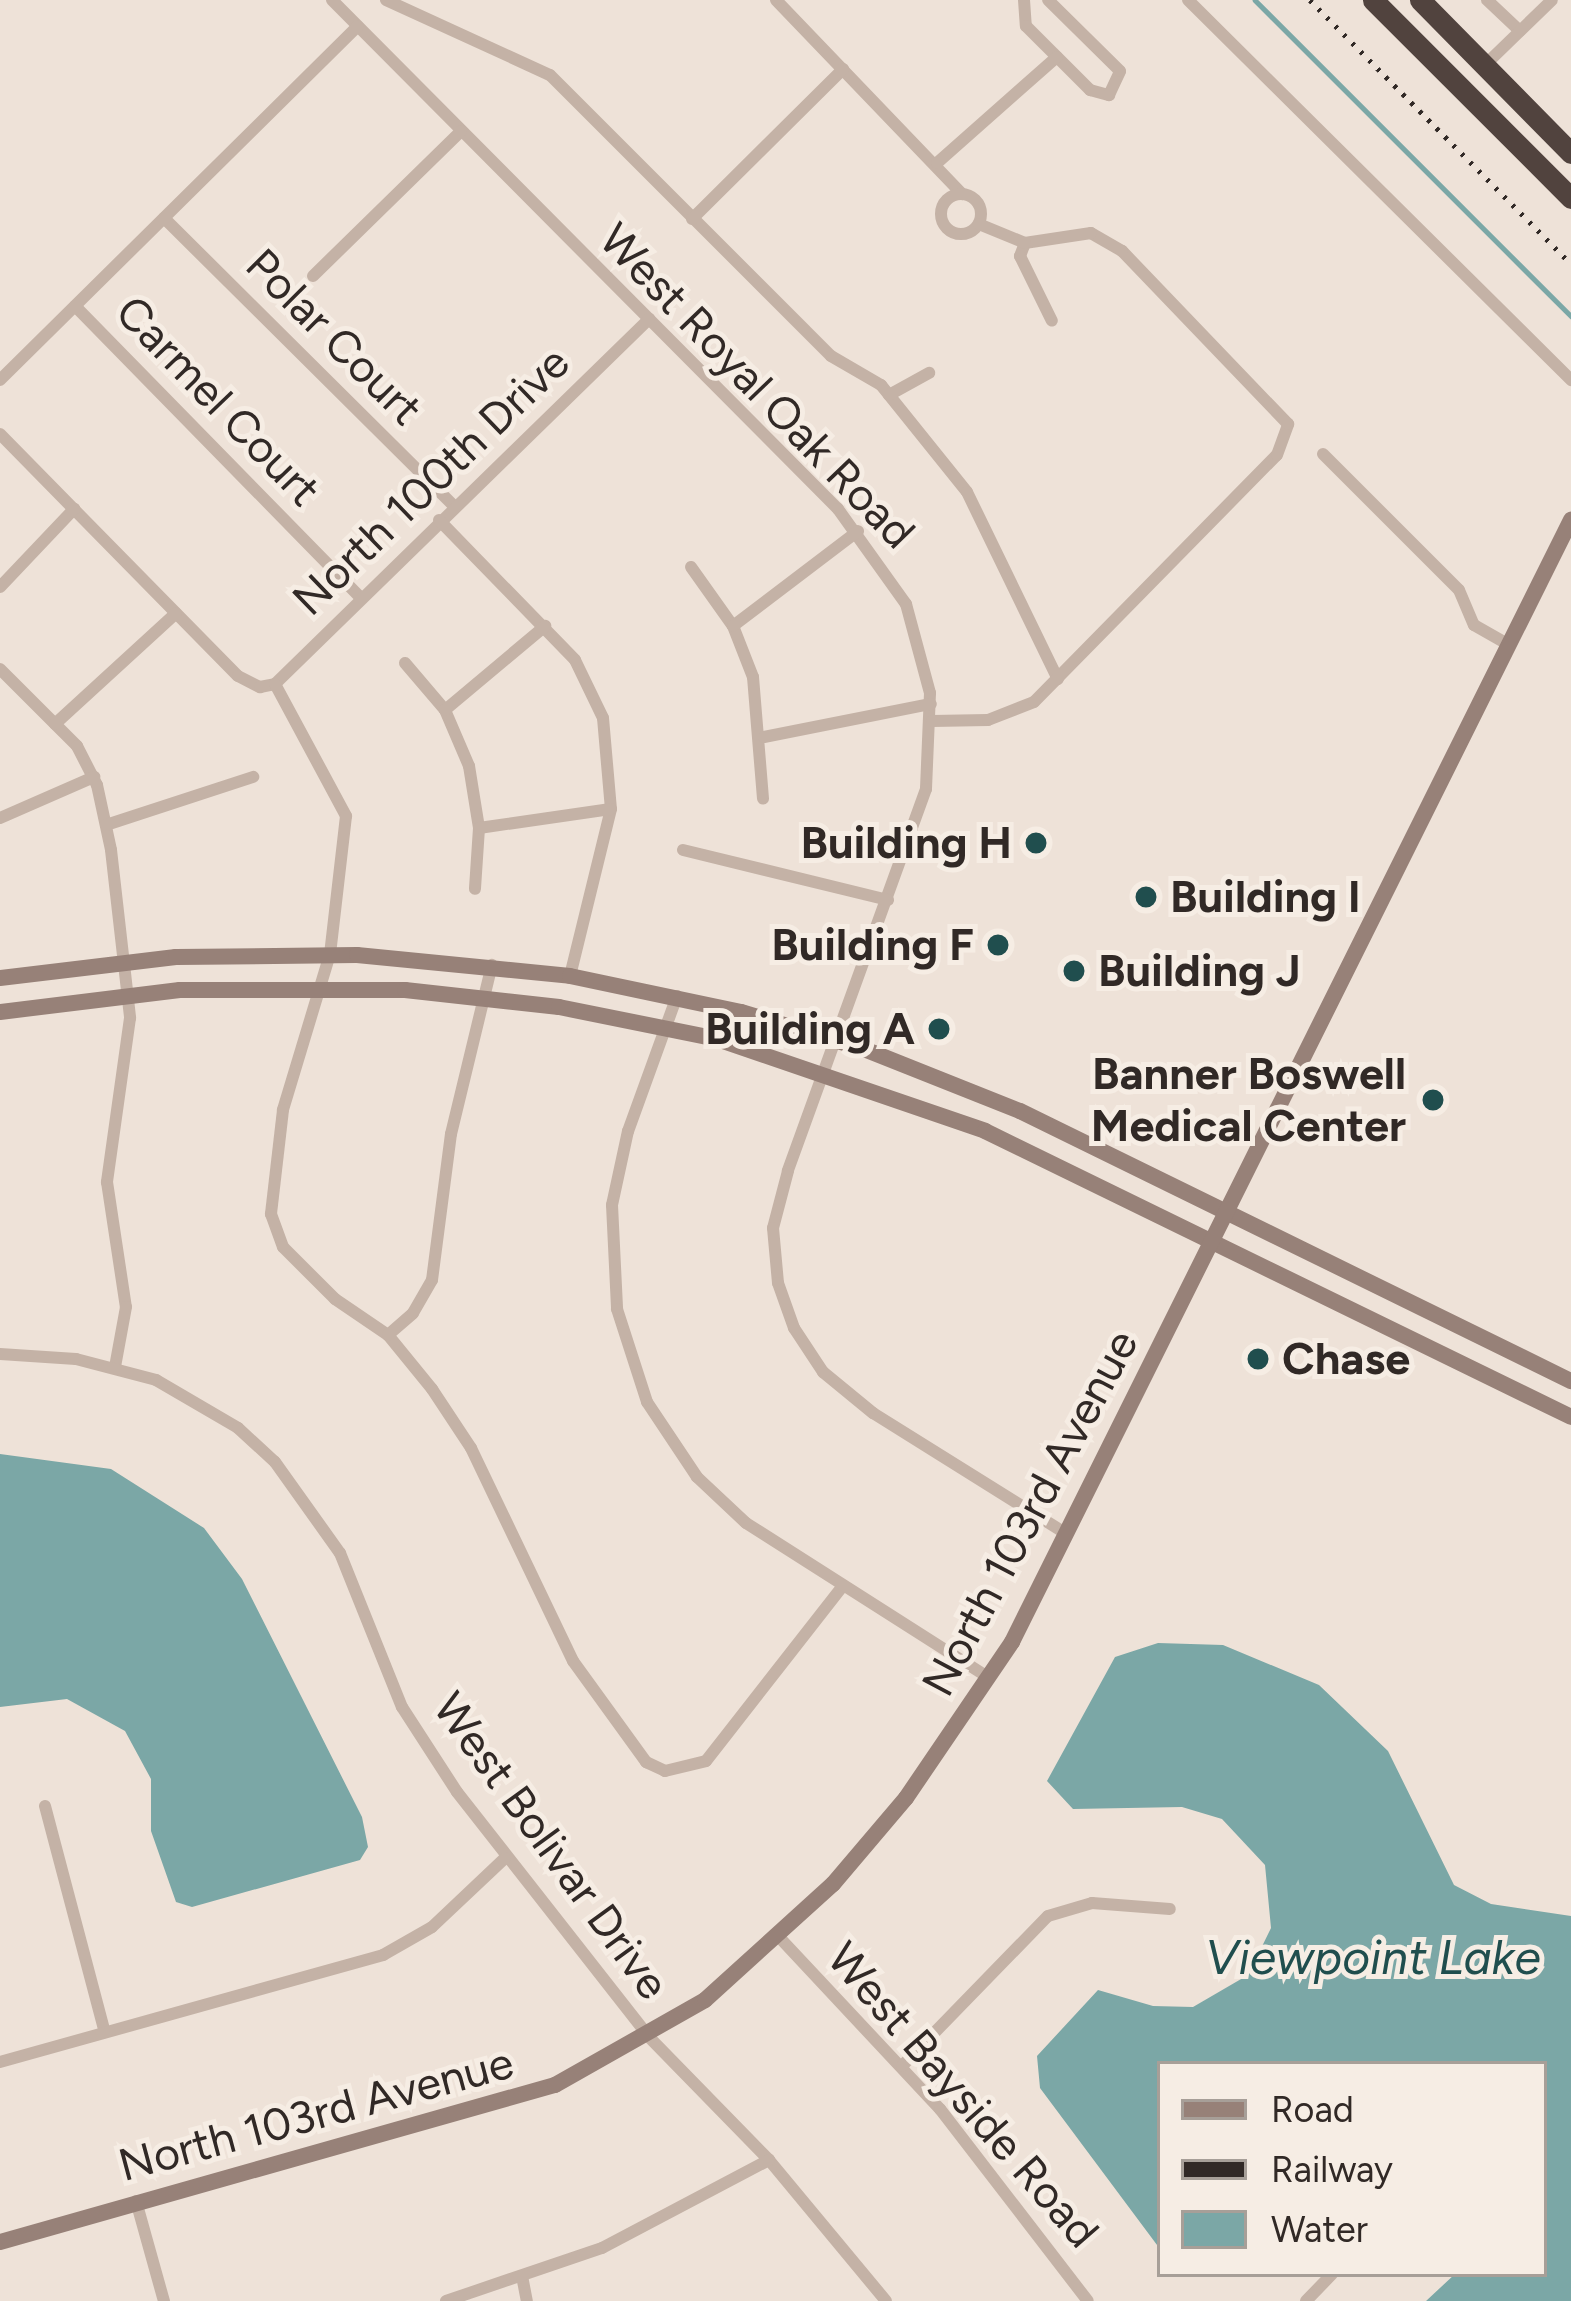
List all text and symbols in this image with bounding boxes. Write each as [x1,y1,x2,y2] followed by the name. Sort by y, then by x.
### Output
[588,213,926,559] street label: West Royal Oak Road
[235,238,433,436] street label: Polar Court
[105,285,331,517] street label: Carmel Court
[282,336,580,626] street label: North 100th Drive
[800,816,1012,870] place label: Building H
[1023,830,1049,856] marker: Building H
[1170,870,1361,924] place label: Building I
[1133,884,1159,910] marker: Building I
[771,918,974,972] place label: Building F
[985,932,1011,958] marker: Building F
[1098,944,1301,998] place label: Building J
[1061,958,1087,984] marker: Building J
[705,1002,915,1056] place label: Building A
[926,1016,952,1042] marker: Building A
[1091,1047,1406,1153] place label: Banner Boswell Medical Center
[1417,1084,1449,1116] marker: Banner Boswell Medical Center
[911,1321,1149,1705] street label: North 103rd Avenue
[1282,1332,1410,1386] place label: Chase
[1245,1346,1271,1372] marker: Chase
[422,1682,680,2010] street label: West Bolivar Drive
[1205,1929,1541,1987] water label: Viewpoint Lake
[816,1932,1110,2258] street label: West Bayside Road
[113,2035,519,2193] street label: North 103rd Avenue
[1157,2061,1547,2277] legend
[1271,2088,1354,2131] text: Road
[1271,2148,1393,2191] text: Railway
[1271,2208,1368,2251] text: Water

